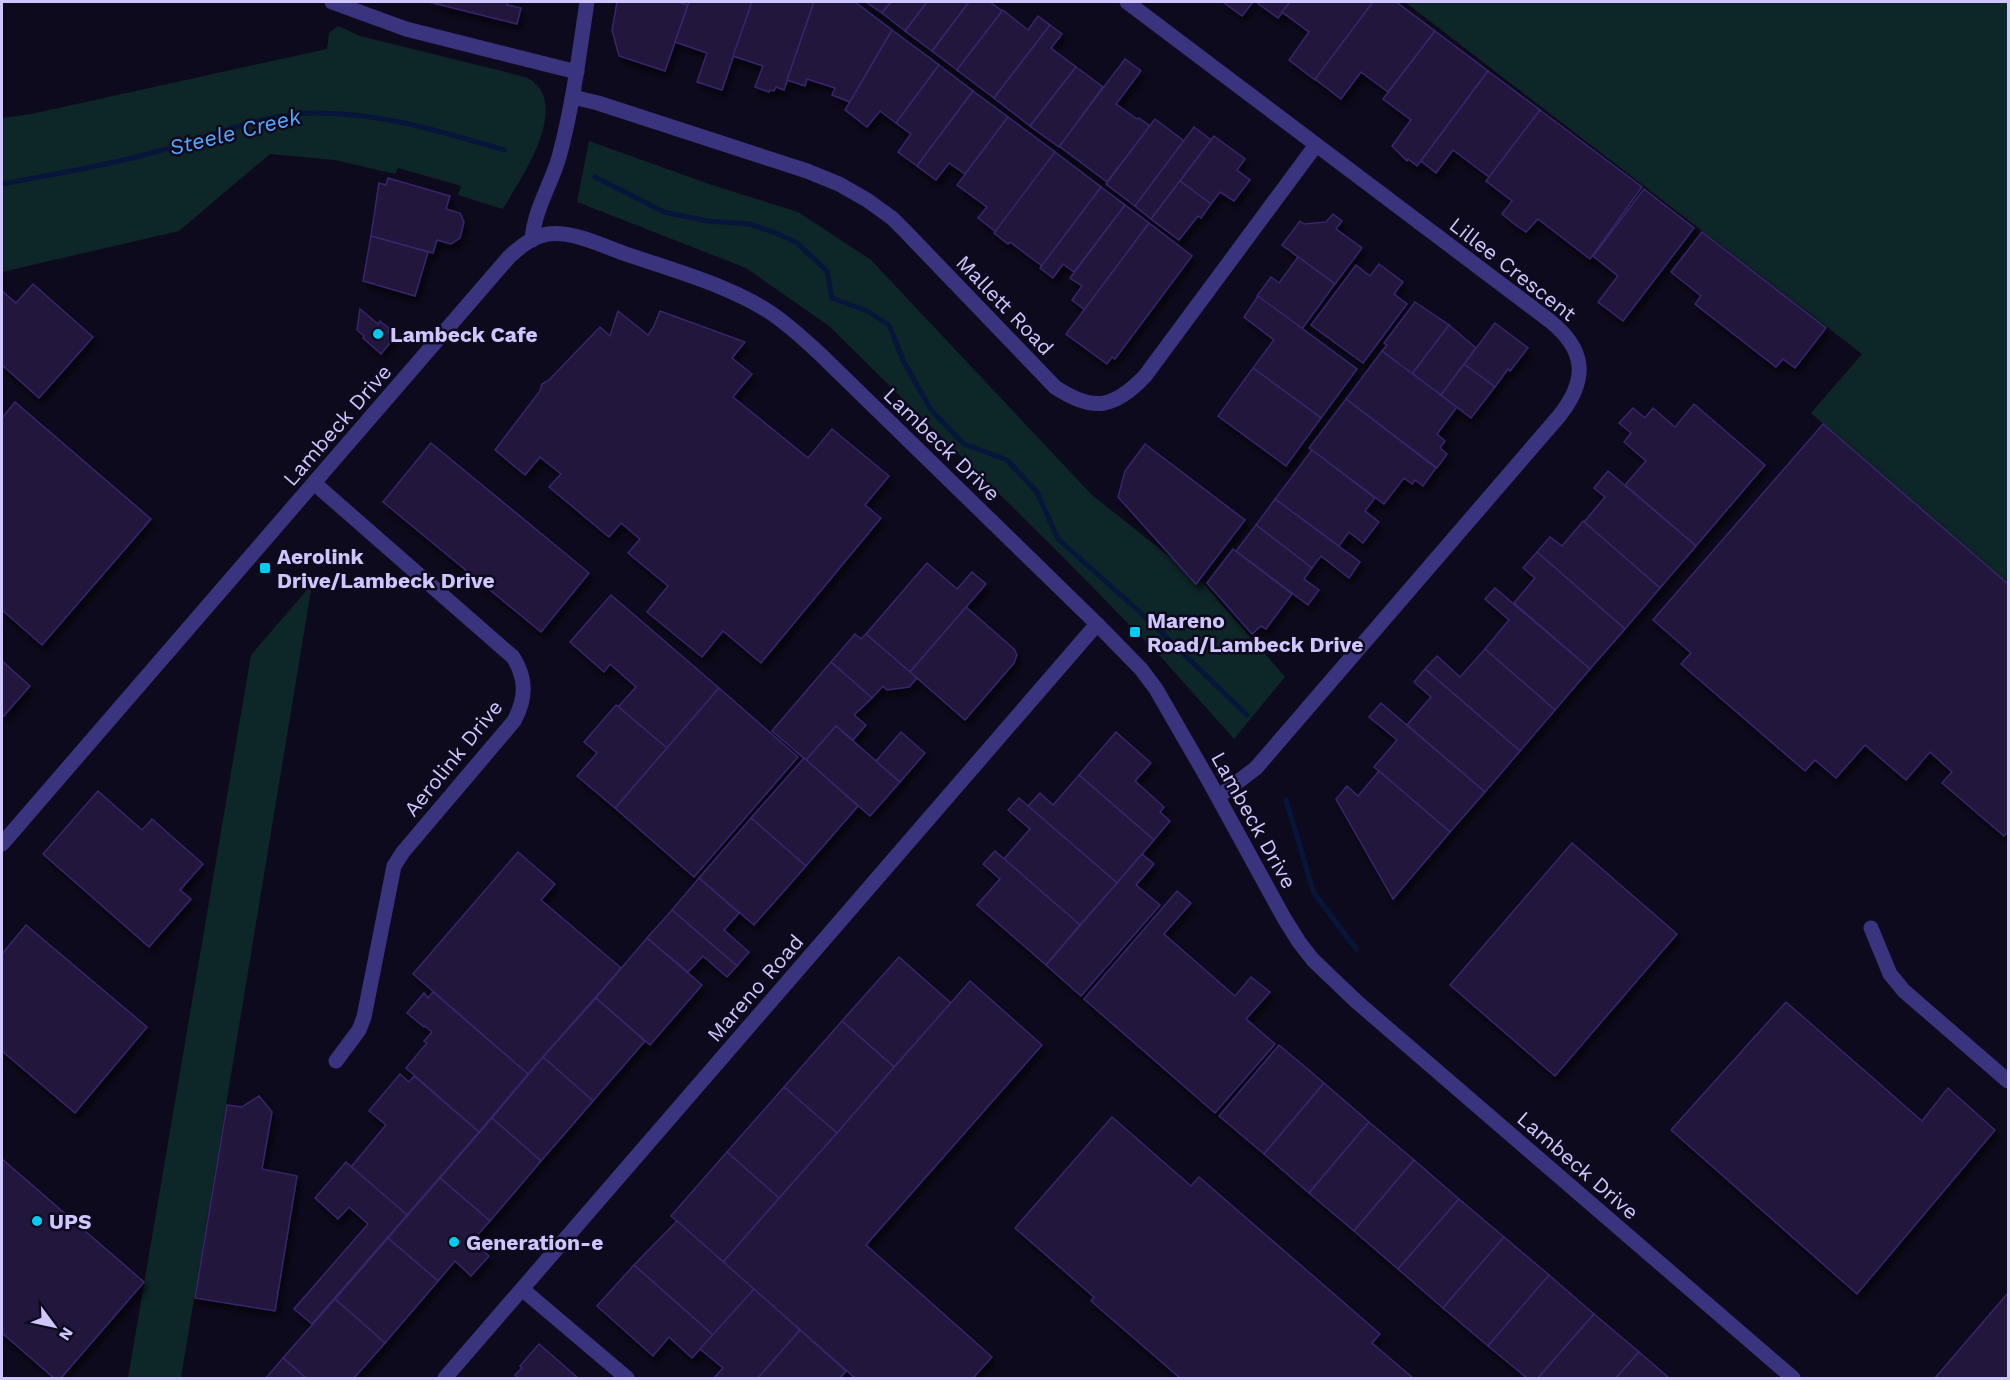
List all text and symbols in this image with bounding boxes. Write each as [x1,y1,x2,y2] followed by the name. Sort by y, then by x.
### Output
[167,103,304,160] water label: Steele Creek
[1445,212,1581,326] street label: Lillee Crescent
[951,250,1059,360] street label: Mallett Road
[390,322,538,347] place label: Lambeck Cafe
[371,327,385,341] marker: Lambeck Cafe
[278,359,396,491] street label: Lambeck Drive
[879,382,1005,506] street label: Lambeck Drive
[277,544,495,593] place label: Aerolink Drive/Lambeck Drive
[258,561,272,575] marker: Aerolink Drive/Lambeck Drive
[1147,608,1363,657] place label: Mareno Road/Lambeck Drive
[1128,625,1142,639] marker: Mareno Road/Lambeck Drive
[398,695,508,821] street label: Aerolink Drive
[1206,747,1302,893] street label: Lambeck Drive
[702,929,808,1047] street label: Mareno Road
[1512,1106,1644,1224] street label: Lambeck Drive
[49,1209,91,1234] place label: UPS
[30,1214,44,1228] marker: UPS
[466,1230,603,1255] place label: Generation-e
[447,1235,461,1249] marker: Generation-e
[24,1296,84,1356] north arrow
[55,1324,77,1344] text: N

